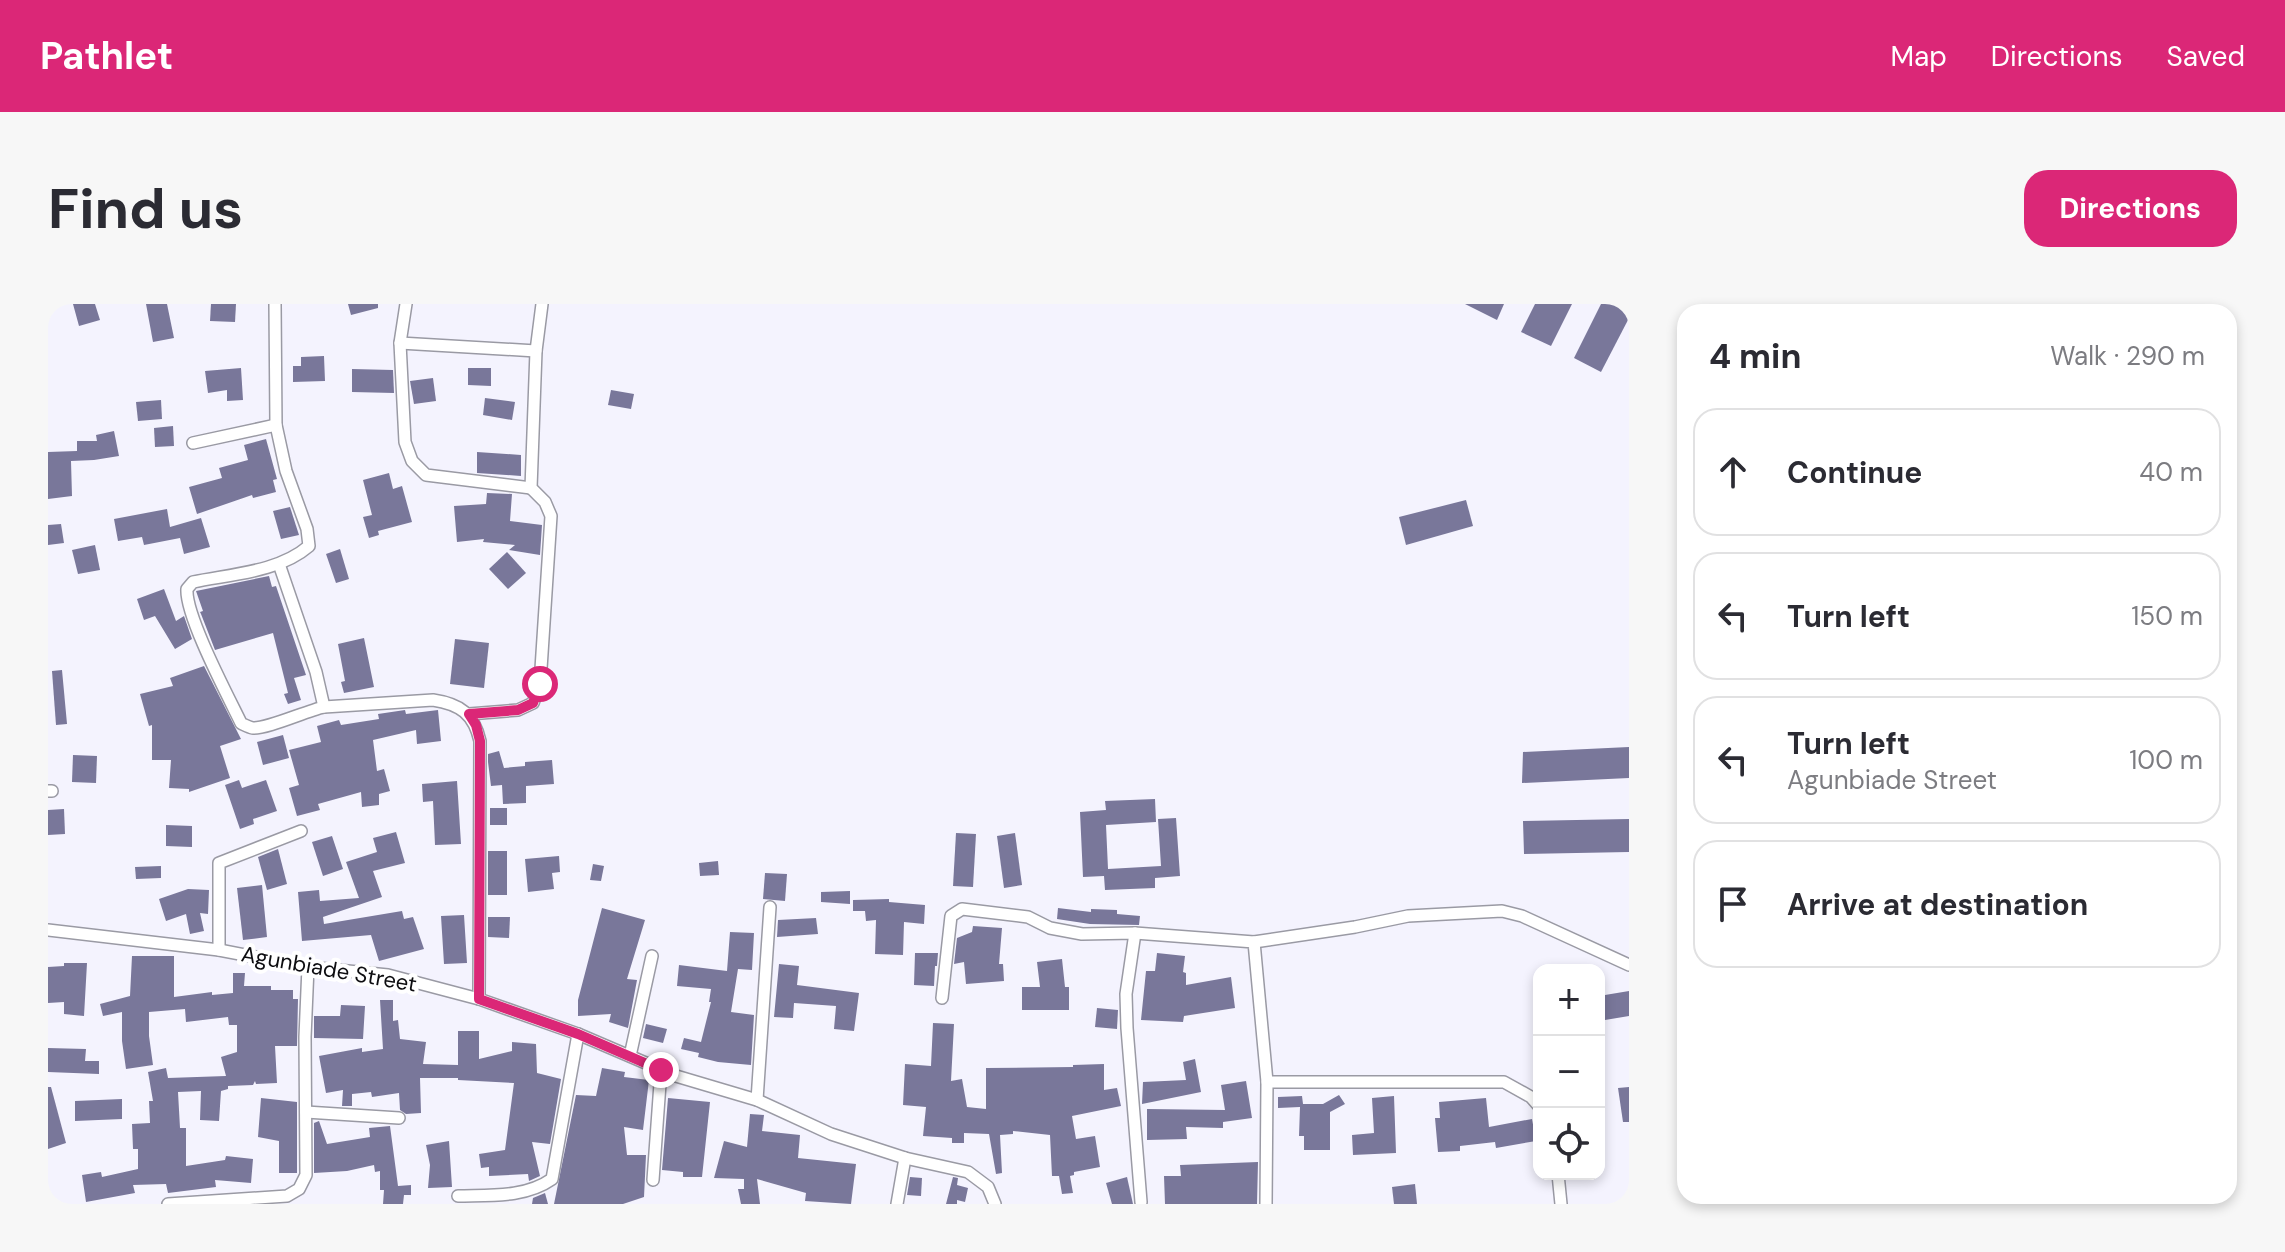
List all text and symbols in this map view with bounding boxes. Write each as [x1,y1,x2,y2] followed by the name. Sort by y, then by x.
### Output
[40,31,173,81] text: Pathlet
[1890,38,1947,75] text: Map
[1991,38,2123,75] text: Directions
[2167,38,2245,75] text: Saved
[2024,170,2237,247] button: Directions
[48,172,243,245] text: Find us
[1709,334,1801,379] text: 4 min
[2050,339,2205,373] text: Walk · 290 m
[1711,450,1755,494] icon: ahead
[1787,453,1922,492] text: Continue
[2139,455,2203,489] text: 40 m
[1711,594,1755,638] icon: left
[1787,597,1910,636] text: Turn left
[2131,599,2203,633] text: 150 m
[522,666,558,702] route start
[1787,724,1910,763] text: Turn left
[1711,738,1755,782] icon: left
[2129,743,2203,777] text: 100 m
[1787,763,1997,797] text: Agunbiade Street
[1711,882,1755,926] icon: arrive
[1787,885,2088,924] text: Arrive at destination
[239,939,419,999] street label: Agunbiade Street
[1533,964,1605,1180] map controls
[1533,964,1605,1036] button: +
[1533,1036,1605,1108] button: −
[643,1052,679,1088] route end
[1533,1108,1605,1180] button: locate

